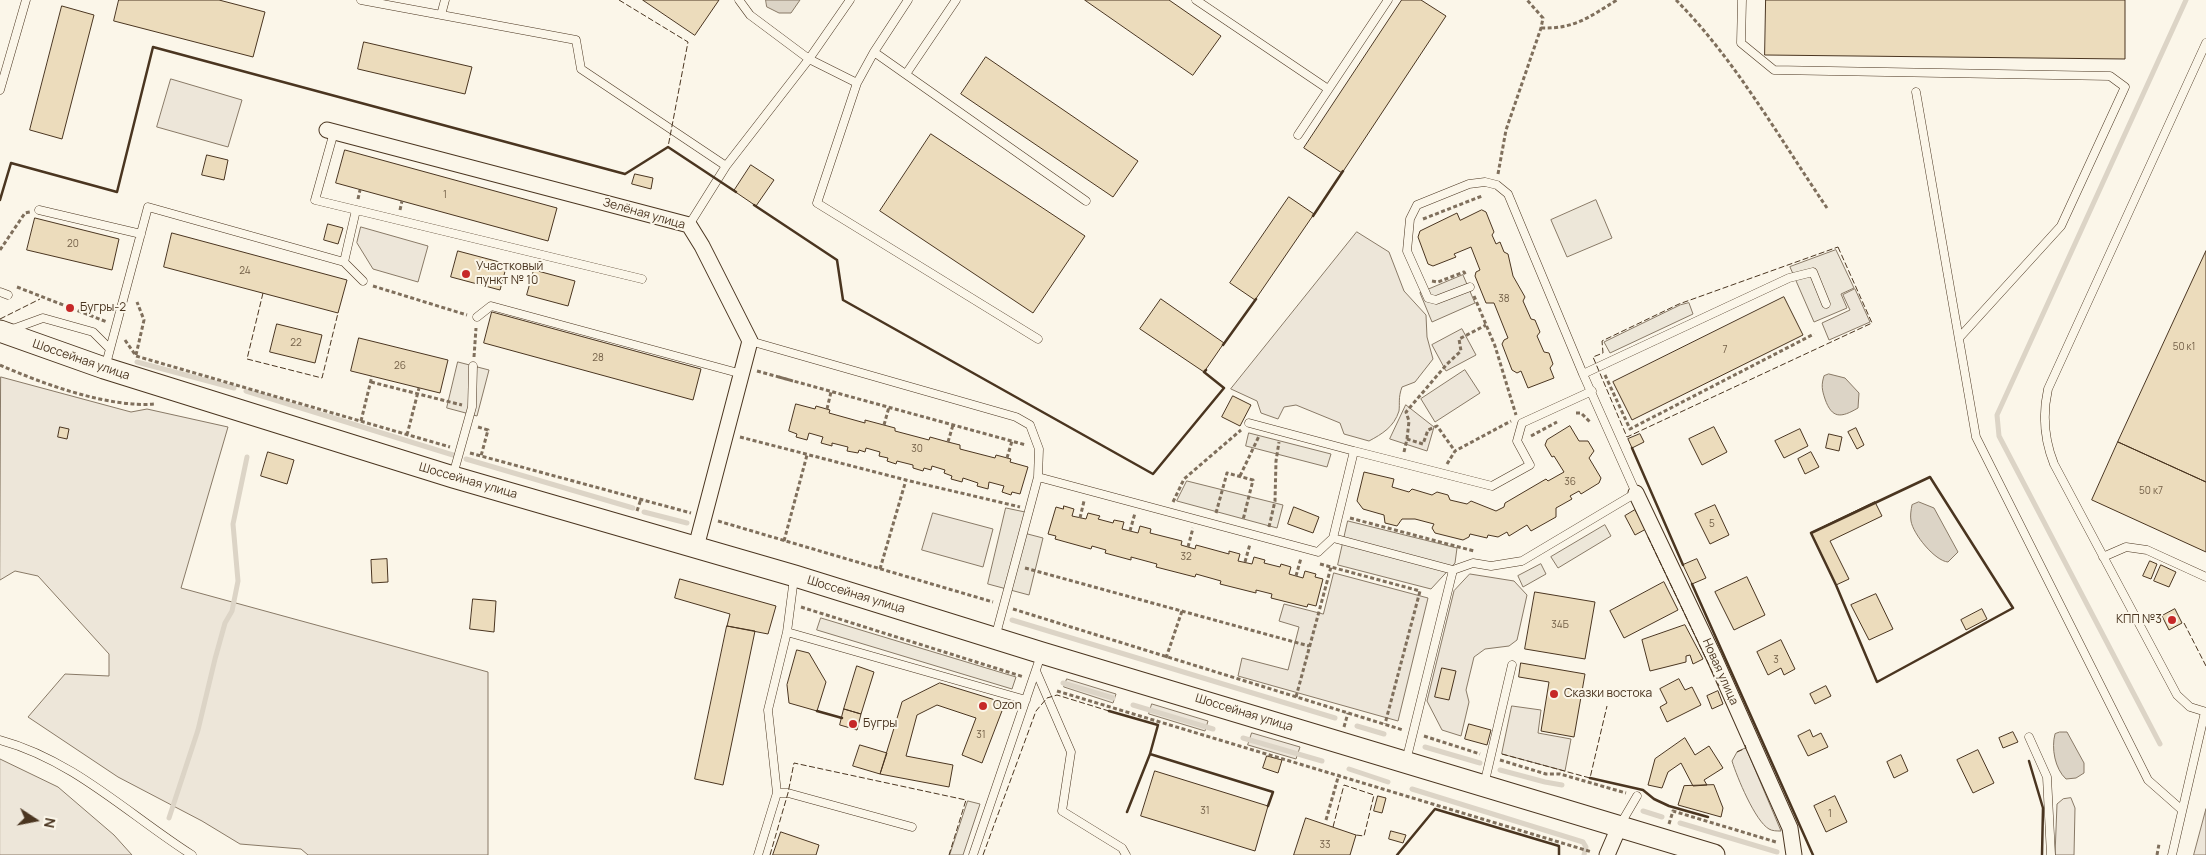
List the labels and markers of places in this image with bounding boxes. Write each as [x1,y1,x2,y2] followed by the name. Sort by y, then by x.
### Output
[476,260,543,288] place label: Участковый пункт № 10
[460,268,472,280] marker: Участковый пункт № 10
[80,301,126,315] place label: Бугры-2
[64,302,76,314] marker: Бугры-2
[2116,613,2162,627] place label: КПП №3
[2166,614,2178,626] marker: КПП №3
[1564,687,1652,701] place label: Сказки востока
[1548,688,1560,700] marker: Сказки востока
[993,699,1022,713] place label: Ozon
[977,700,989,712] marker: Ozon
[863,717,897,731] place label: Бугры
[847,718,859,730] marker: Бугры

